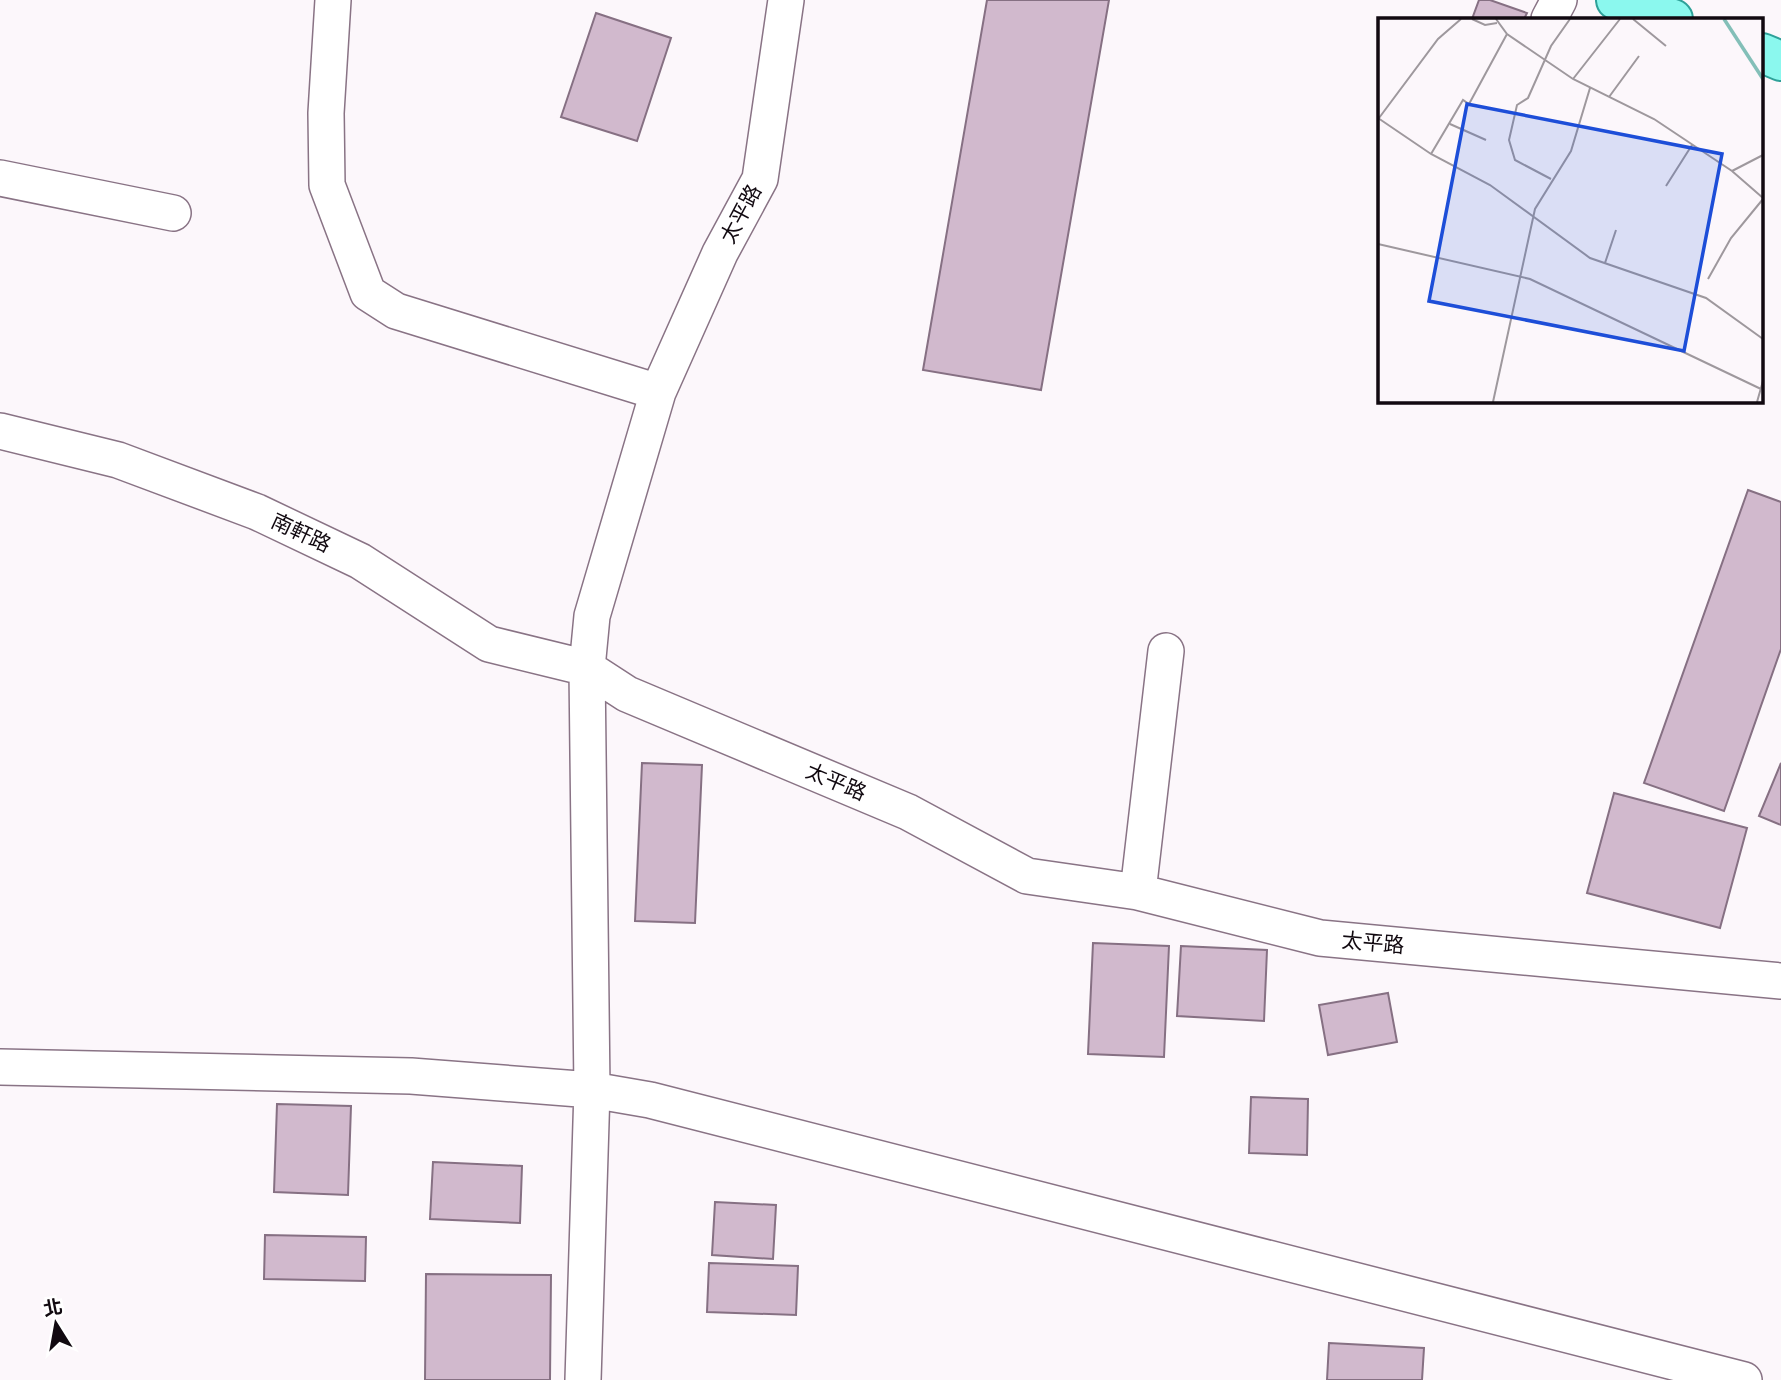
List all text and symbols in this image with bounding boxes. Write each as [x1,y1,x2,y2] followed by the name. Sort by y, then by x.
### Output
[1378,18,1764,402] inset map
[716,181,766,247] street label: 太平路
[267,509,335,557] street label: 南軒路
[802,759,870,805] street label: 太平路
[1341,928,1405,958] street label: 太平路
[21,1289,91,1359] north arrow
[42,1296,64,1320] text: 北

